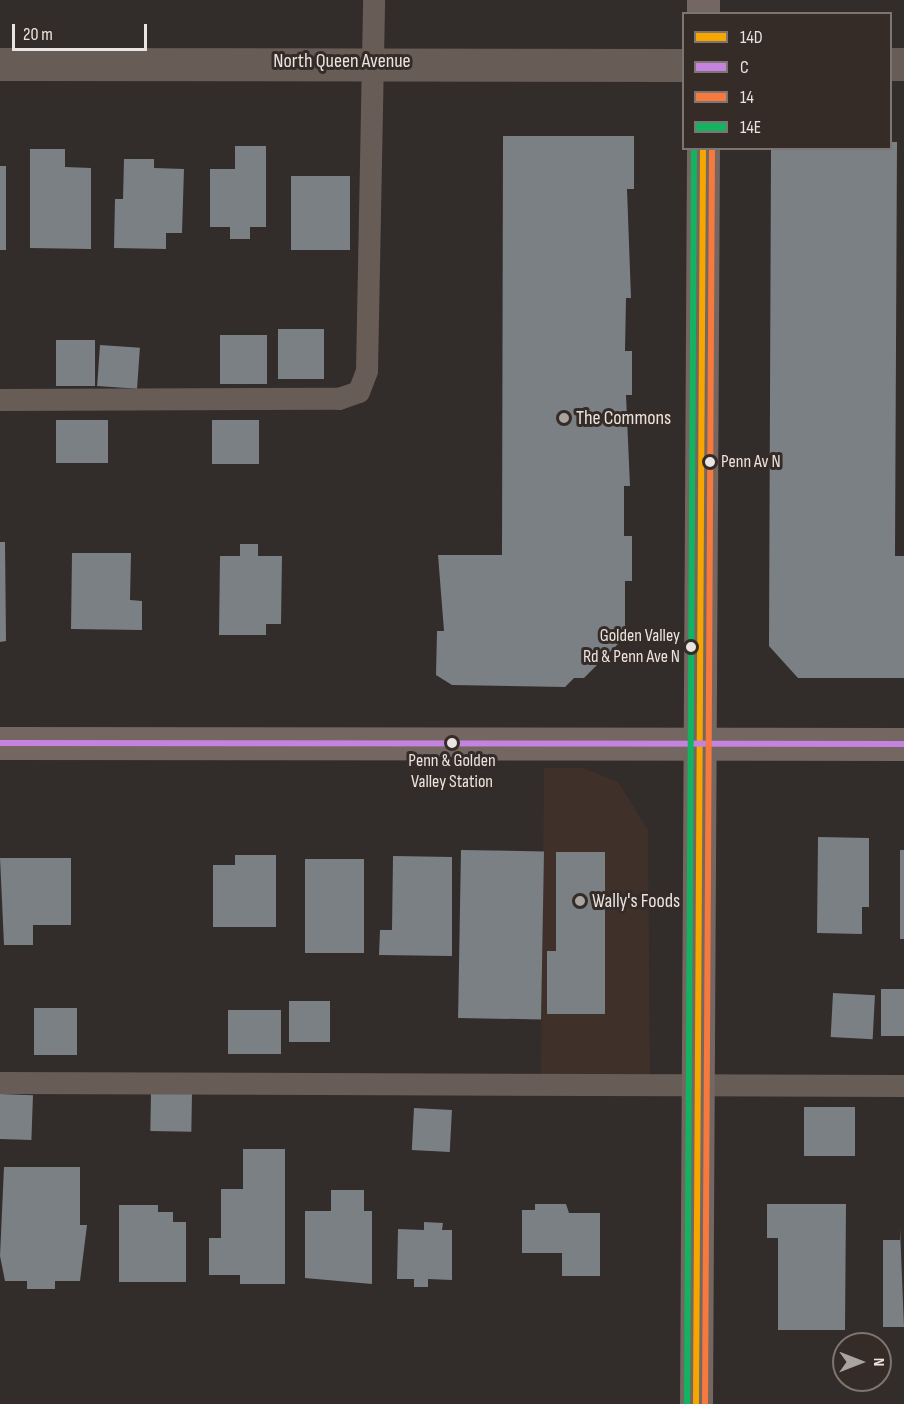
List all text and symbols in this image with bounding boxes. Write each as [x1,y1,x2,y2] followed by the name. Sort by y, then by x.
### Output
[15,12,150,50] scale bar
[682,12,892,150] legend
[23,24,53,45] text: 20 m
[740,27,763,48] text: 14D
[273,49,411,73] street label: North Queen Avenue
[740,57,749,78] text: C
[740,87,754,108] text: 14
[740,117,761,138] text: 14E
[576,406,671,430] place label: The Commons
[557,411,571,425] marker: The Commons
[721,451,781,473] place label: Penn Av N
[704,456,716,468] marker: Penn Av N
[583,626,680,668] place label: Golden Valley Rd & Penn Ave N
[685,641,697,653] marker: Golden Valley Rd & Penn Ave N
[446,737,458,749] marker: Penn & Golden Valley Station
[408,751,496,794] place label: Penn & Golden Valley Station
[592,889,680,913] place label: Wally's Foods
[573,894,587,908] marker: Wally's Foods
[832,1332,892,1392] north arrow
[869,1358,888,1366] text: N

